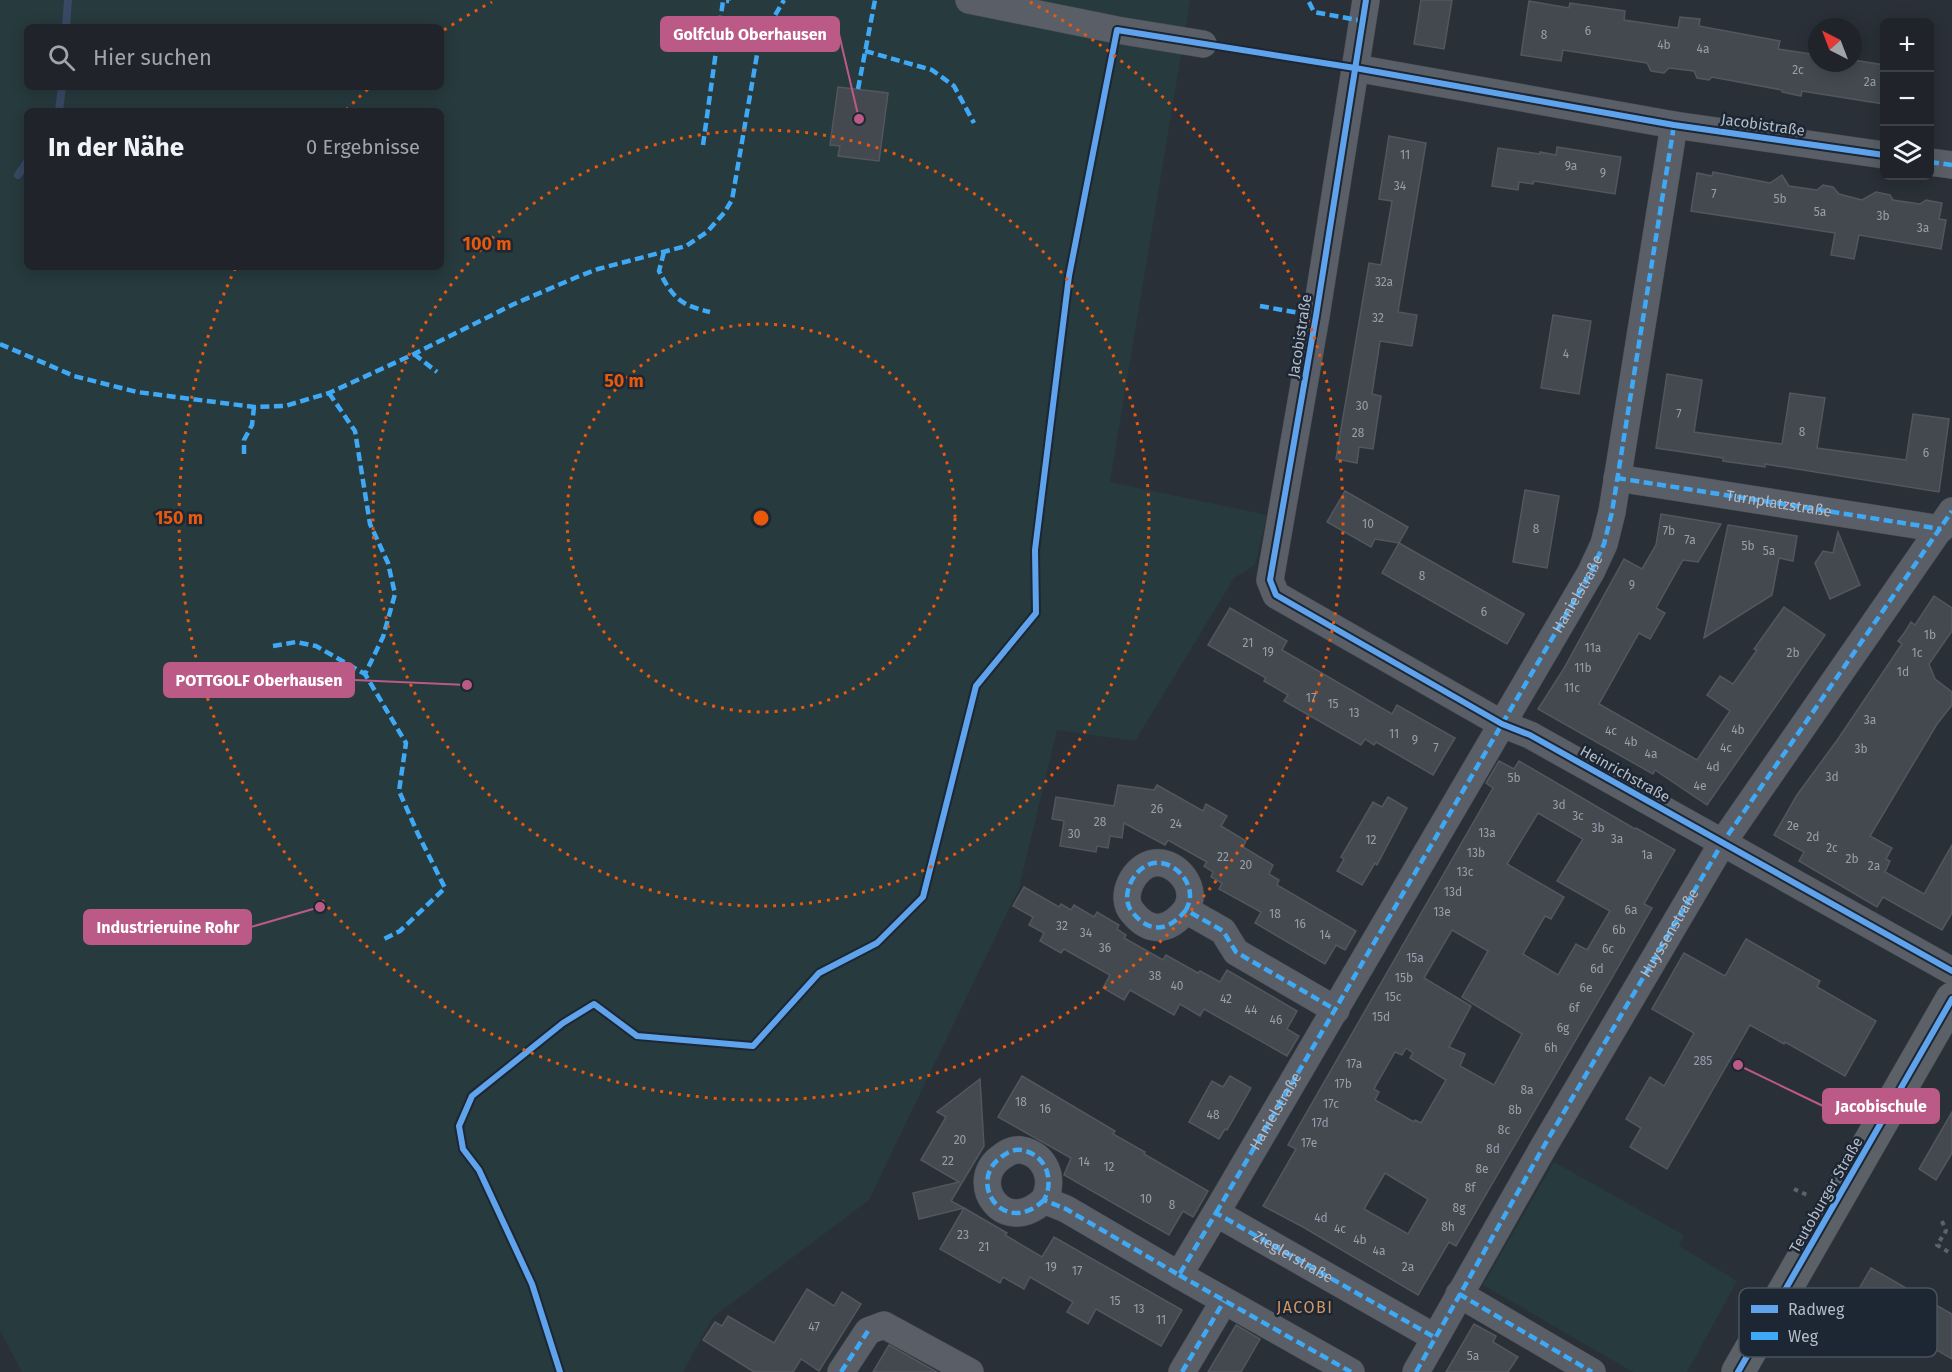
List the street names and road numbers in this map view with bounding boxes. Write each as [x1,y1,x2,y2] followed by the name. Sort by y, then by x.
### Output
[1720,110,1806,140] street label: Jacobistraße
[1285,293,1315,379] street label: Jacobistraße
[1725,486,1833,521] street label: Turnplatzstraße
[1548,552,1607,636] street label: Hanielstraße
[1577,742,1673,806] street label: Heinrichstraße
[1636,885,1703,981] street label: Huyssenstraße
[1246,1069,1305,1153] street label: Hanielstraße
[1786,1134,1866,1256] street label: Teutoburger Straße
[1250,1227,1336,1287] street label: Zieglerstraße

